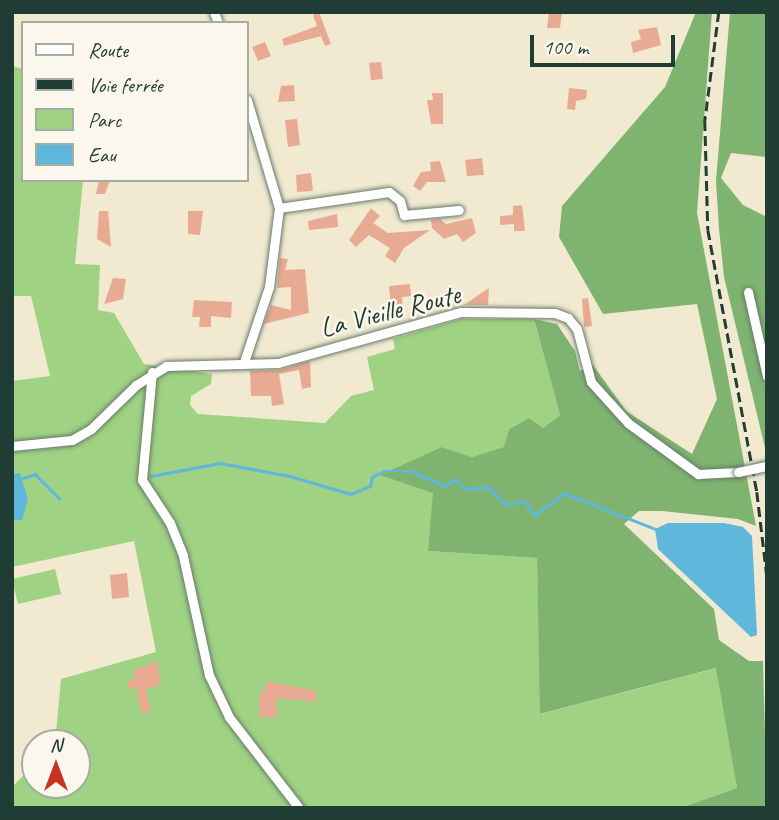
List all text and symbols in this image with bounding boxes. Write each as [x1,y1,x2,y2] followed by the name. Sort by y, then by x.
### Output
[21,21,248,182] legend
[534,21,679,65] scale bar
[543,34,588,60] text: 100 m
[88,37,128,63] text: Route
[88,72,163,98] text: Voie ferrée
[88,107,121,133] text: Parc
[88,142,116,168] text: Eau
[317,277,463,345] street label: La Vieille Route
[21,729,91,799] north arrow
[50,733,62,757] text: N

